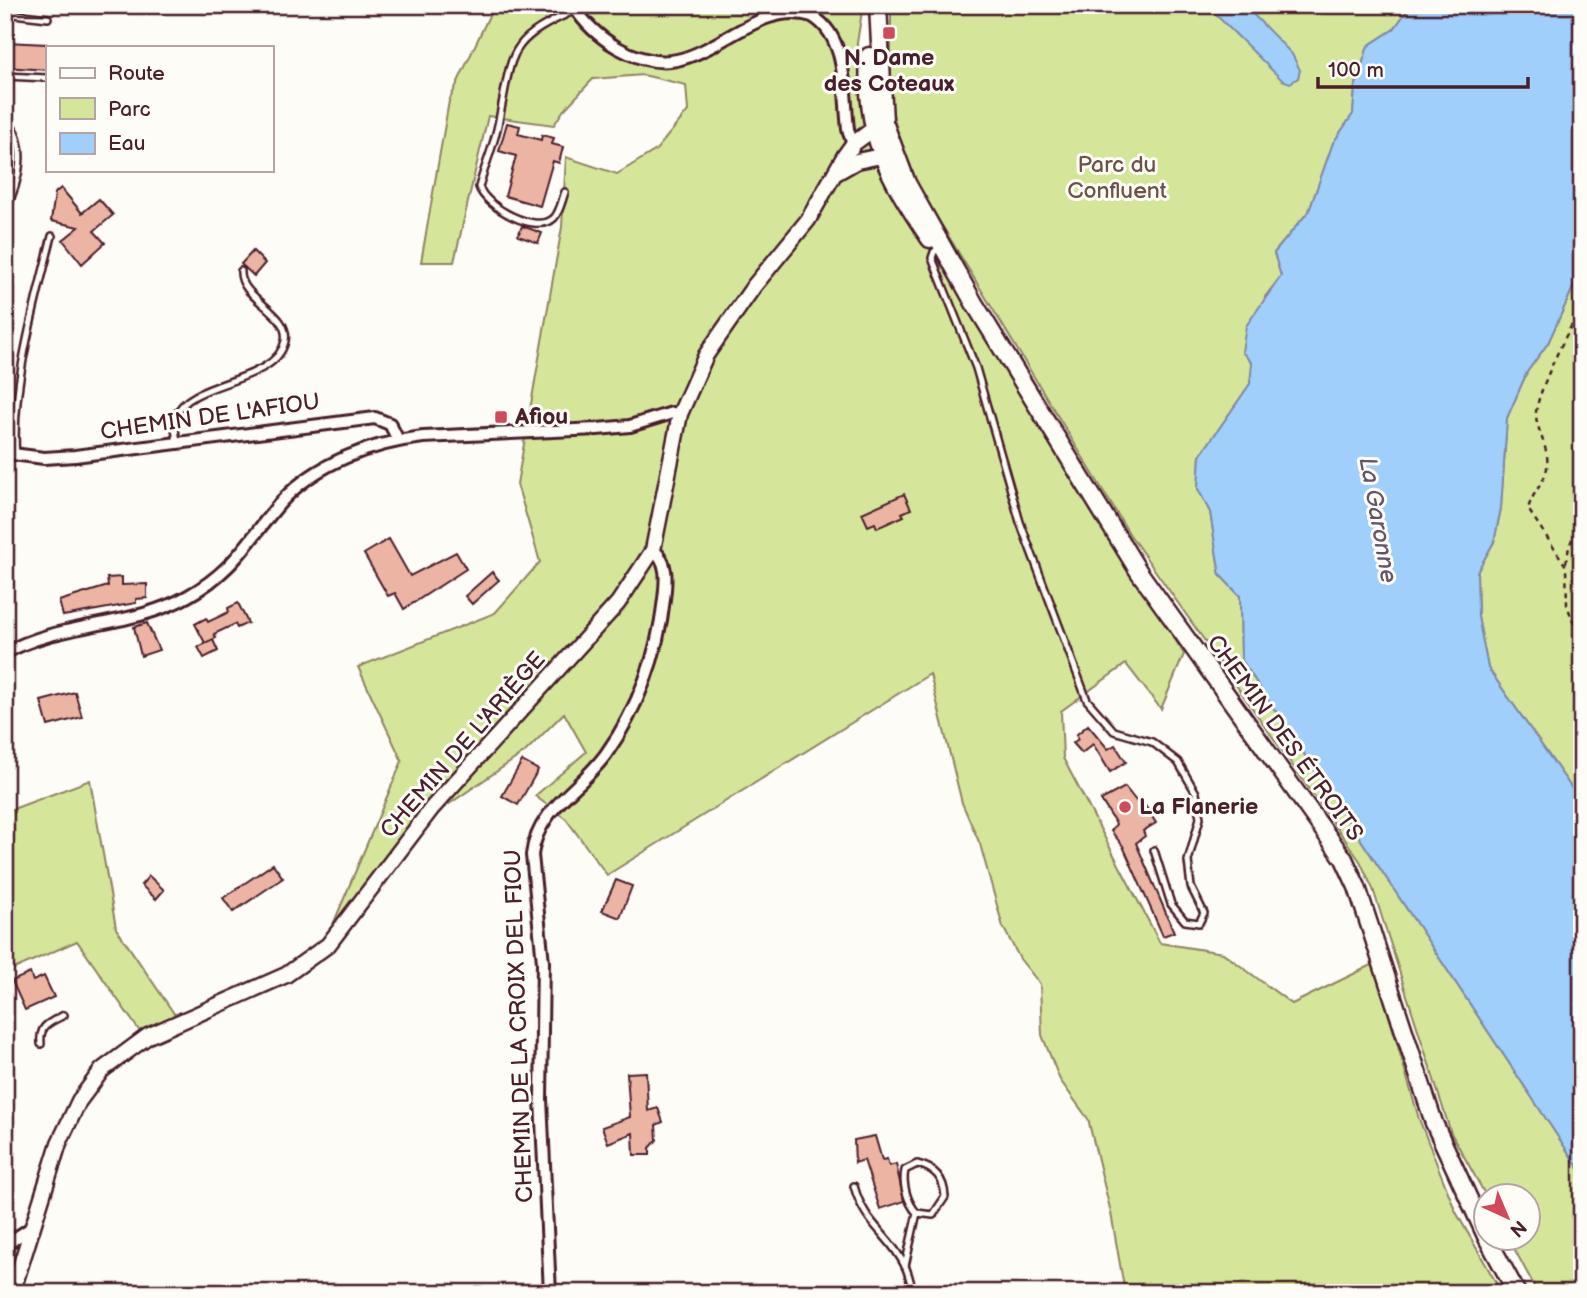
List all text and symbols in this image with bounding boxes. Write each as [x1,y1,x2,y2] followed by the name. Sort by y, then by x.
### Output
[881,25,897,41] marker: N. Dame des Coteaux
[824,44,955,98] place label: N. Dame des Coteaux
[46,46,273,172] legend
[1318,46,1528,90] scale bar
[1328,58,1384,83] text: 100 m
[108,61,165,86] text: Route
[108,97,151,122] text: Parc
[108,131,145,156] text: Eau
[1067,151,1167,205] park label: Parc du Confluent
[98,388,322,446] street label: CHEMIN DE L'AFIOU
[514,403,568,431] place label: Afiou
[493,409,509,425] marker: Afiou
[1353,455,1403,585] water label: La Garonne
[1201,629,1369,847] street label: CHEMIN DES ÉTROITS
[374,646,552,844] street label: CHEMIN DE L'ARIÈGE
[1139,793,1258,821] place label: La Flanerie
[1117,799,1133,815] marker: La Flanerie
[499,849,539,1203] street label: CHEMIN DE LA CROIX DEL FIOU
[1472,1182,1542,1252] north arrow
[1505,1215,1531,1241] text: N

